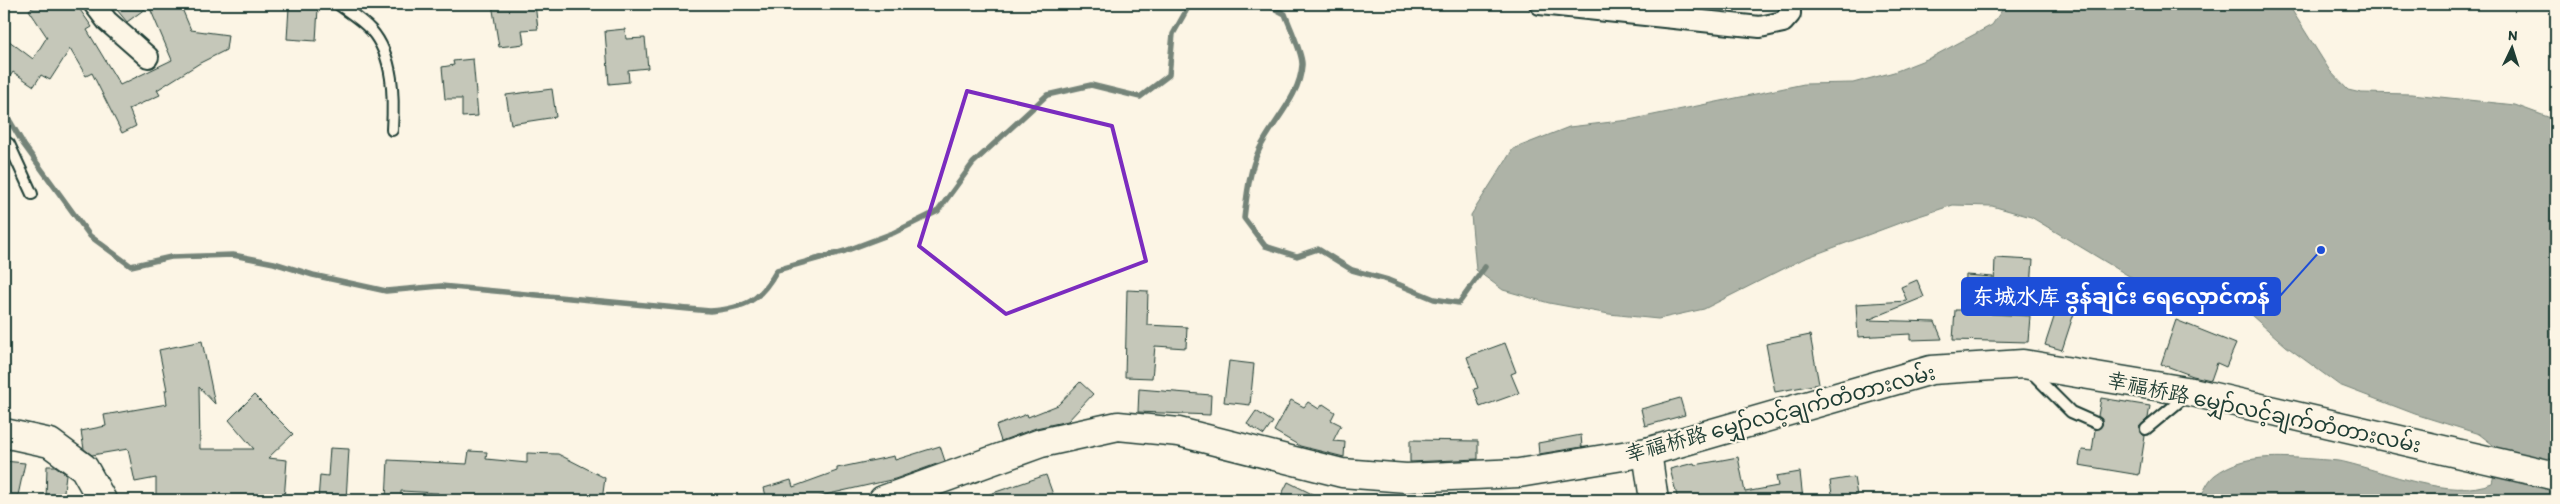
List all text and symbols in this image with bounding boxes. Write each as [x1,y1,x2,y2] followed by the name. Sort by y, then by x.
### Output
[2488,22,2538,72] north arrow
[2508,27,2518,44] text: N
[1962,278,2280,315] callout: 东城水库 ဒွန်ချင်း ရေလှောင်ကန်
[1972,281,2270,315] text: 东城水库 ဒွန်ချင်း ရေလှောင်ကန်
[1621,357,1940,472] street label: 幸福桥路 မျှော်လင့်ချက်တံတားလမ်း
[2103,364,2424,463] street label: 幸福桥路 မျှော်လင့်ချက်တံတားလမ်း

